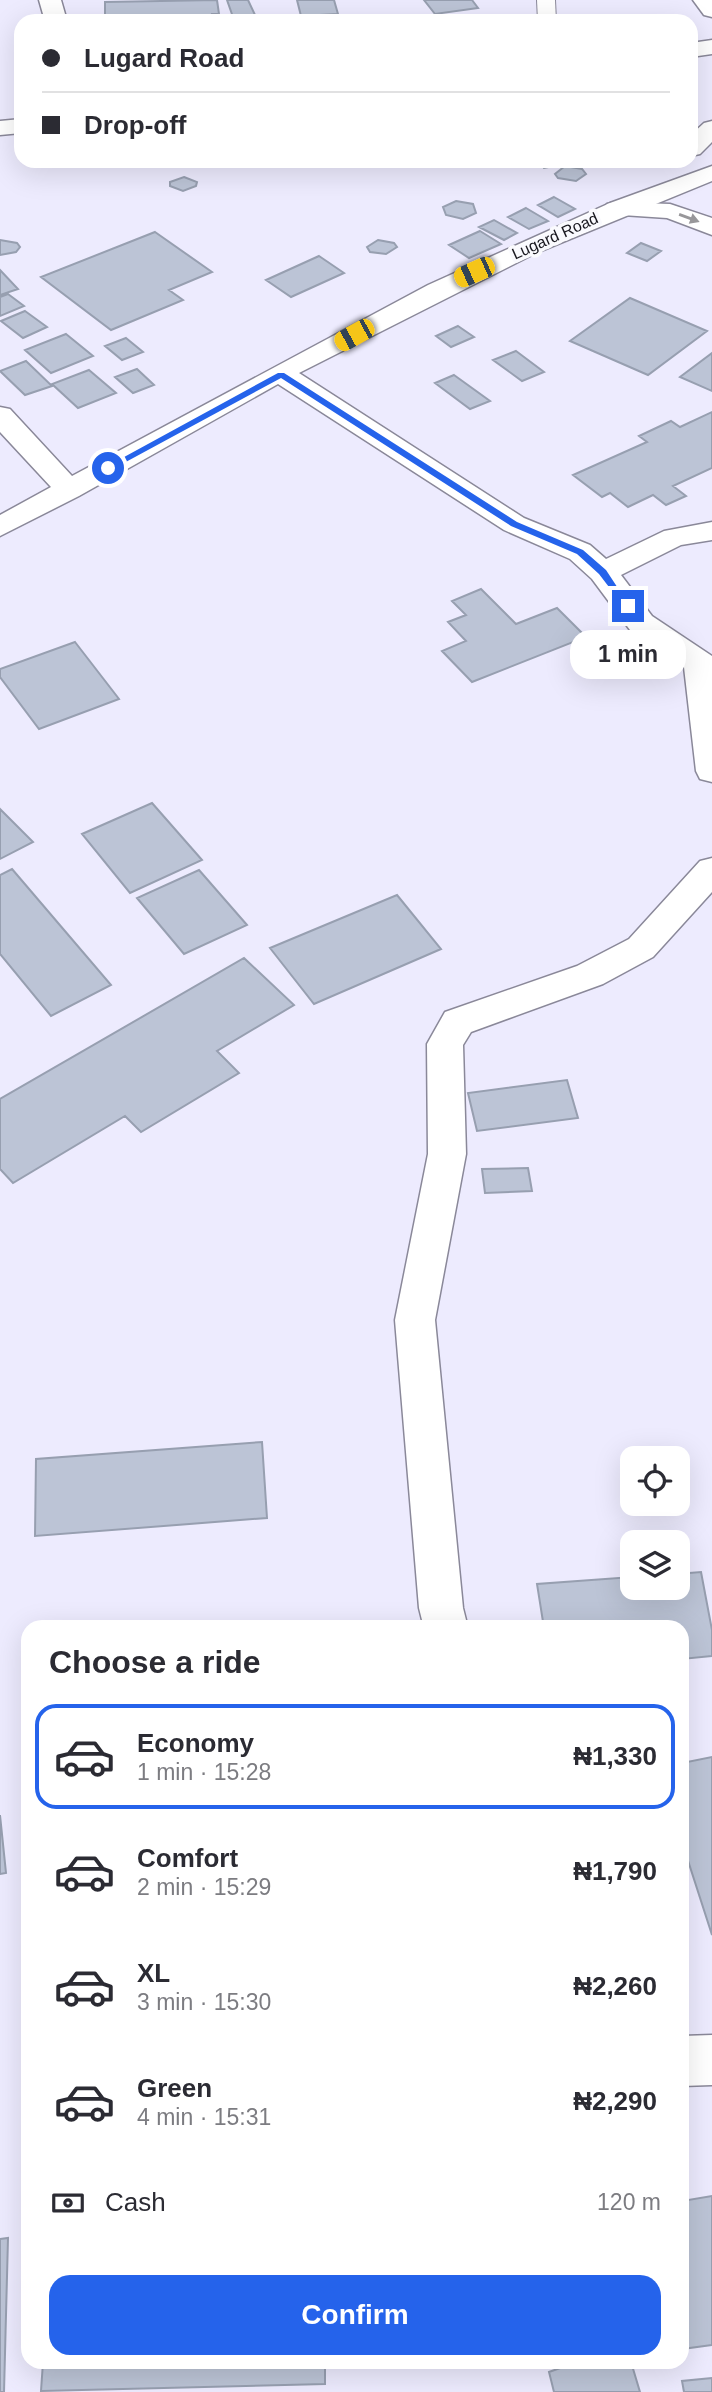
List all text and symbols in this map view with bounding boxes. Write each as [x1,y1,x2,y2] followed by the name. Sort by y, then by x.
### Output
[84,43,244,73] text: Lugard Road
[84,110,187,140] text: Drop-off
[509,209,601,263] street label: Lugard Road
[678,213,699,224] one-way arrow
[451,254,498,290] car
[331,316,378,354] car
[92,452,124,484] route start
[612,590,644,622] route end
[570,630,686,680] callout: 1 min
[598,641,658,667] text: 1 min
[620,1446,690,1600] map controls
[620,1446,690,1516] button: locate
[620,1530,690,1600] button: layers
[49,1644,261,1680] text: Choose a ride
[53,1725,116,1788] icon: car
[137,1728,254,1758] text: Economy
[573,1741,657,1771] text: ₦1,330
[137,1759,271,1785] text: 1 min · 15:28
[53,1840,116,1903] icon: car
[137,1843,238,1873] text: Comfort
[573,1856,657,1886] text: ₦1,790
[137,1874,271,1900] text: 2 min · 15:29
[53,1955,116,2018] icon: car
[137,1958,170,1988] text: XL
[573,1971,657,2001] text: ₦2,260
[137,1989,271,2015] text: 3 min · 15:30
[53,2070,116,2133] icon: car
[137,2073,212,2103] text: Green
[573,2086,657,2116] text: ₦2,290
[137,2104,271,2130] text: 4 min · 15:31
[49,2184,87,2222] icon: cash
[105,2187,166,2217] text: Cash
[597,2189,661,2215] text: 120 m
[49,2275,661,2355] button: Confirm

